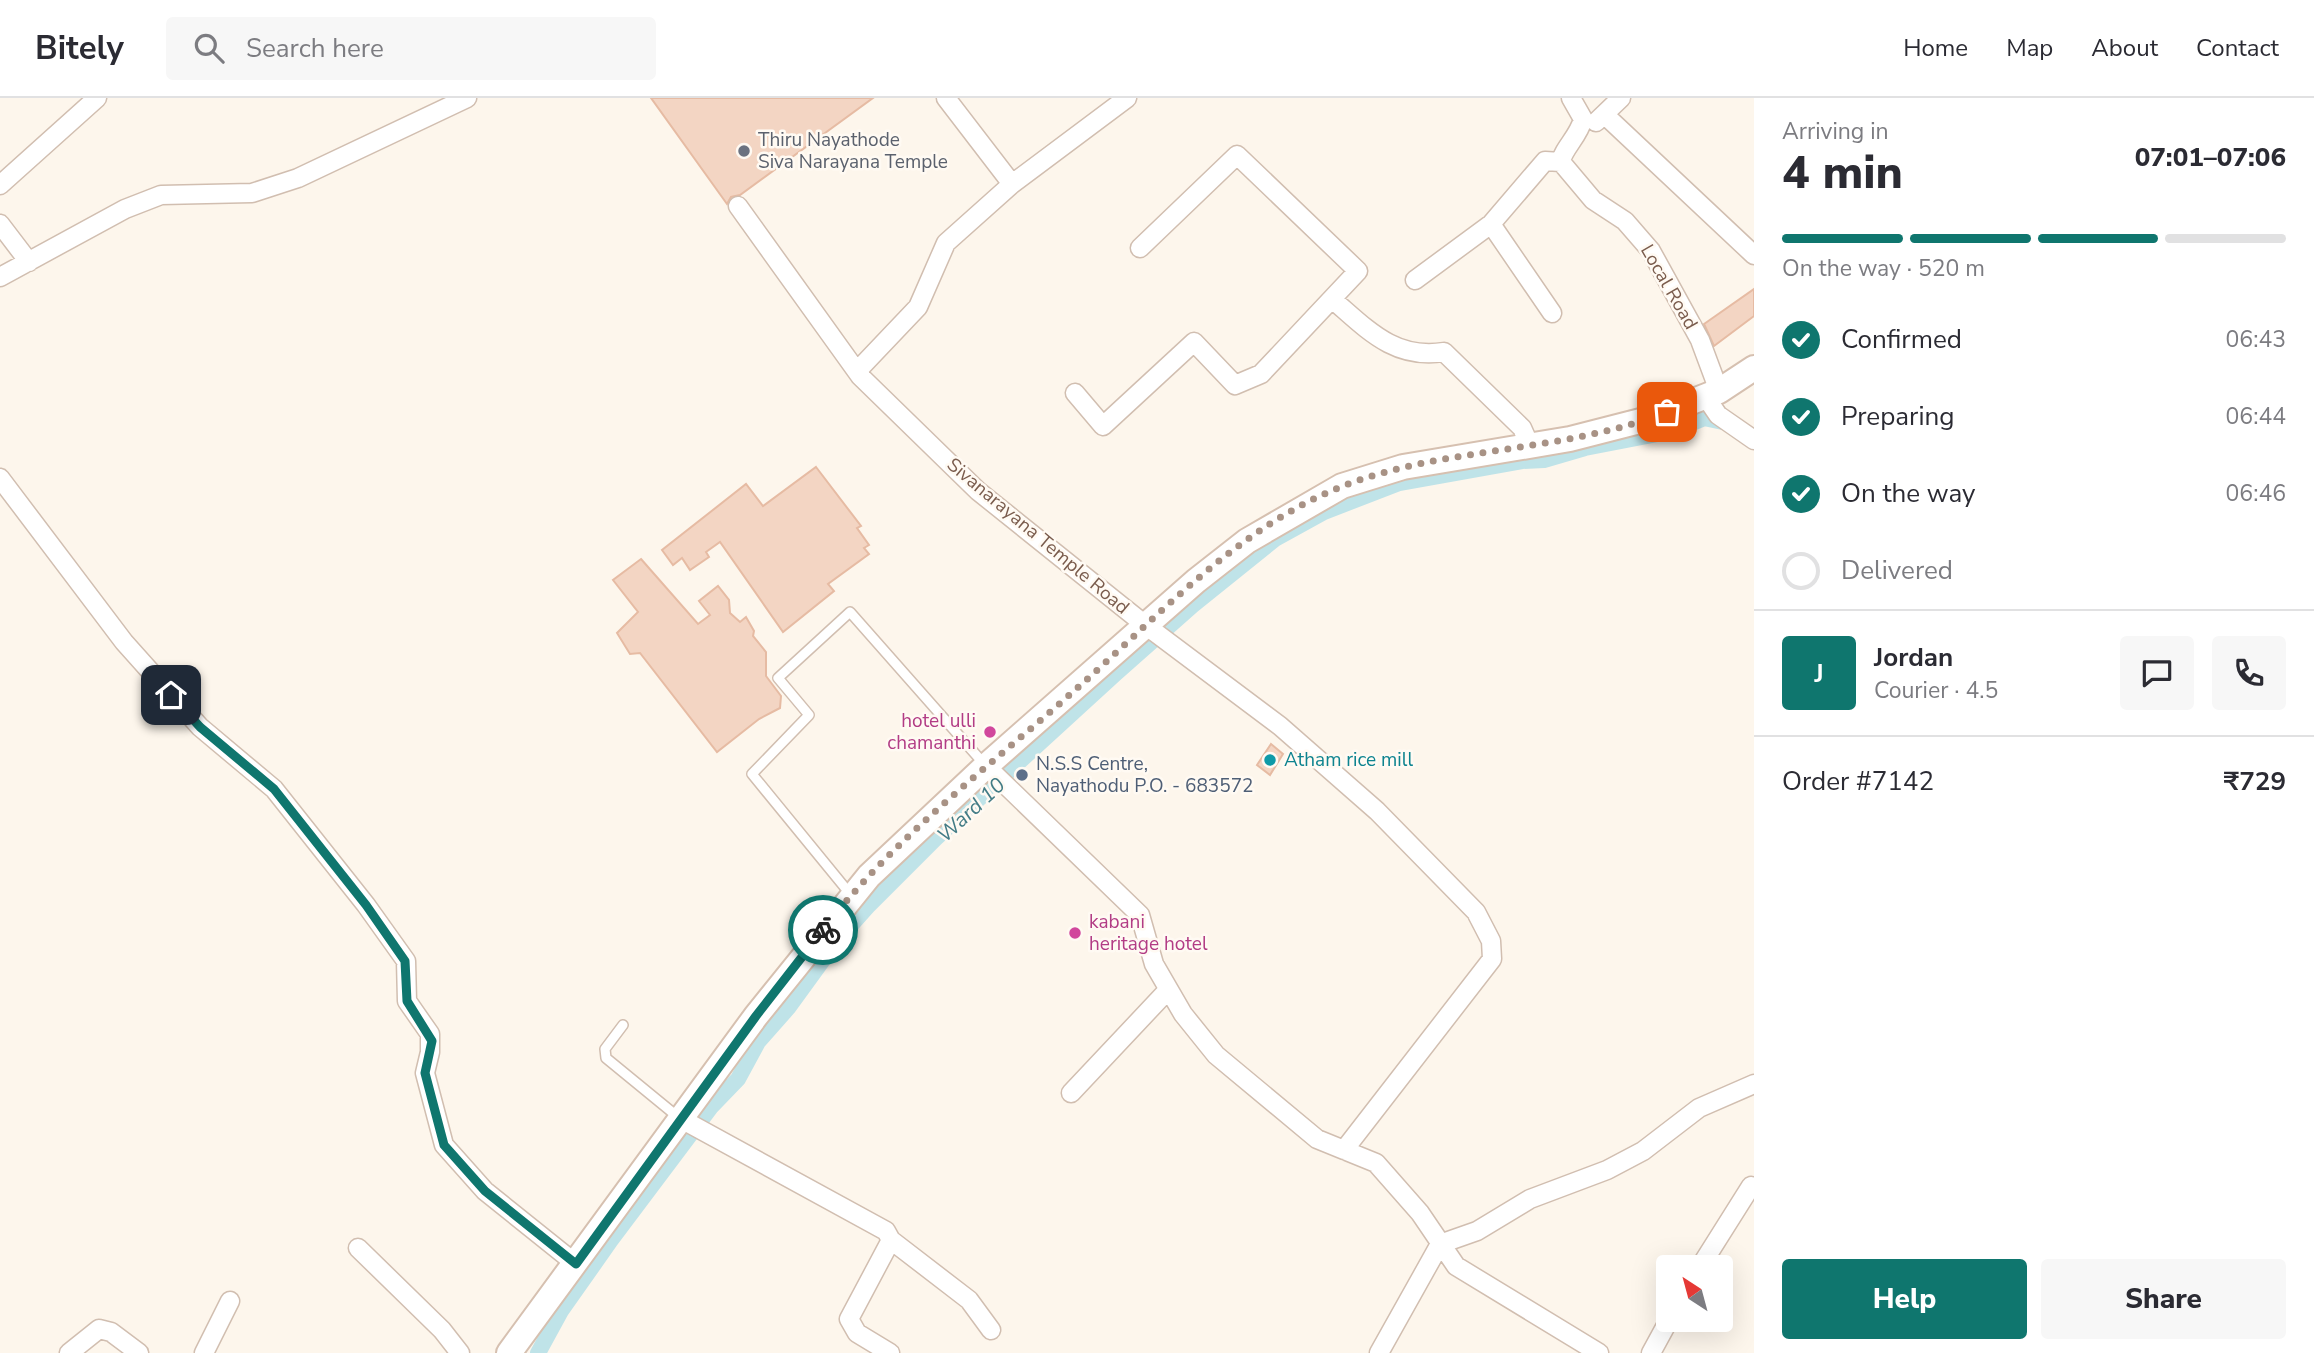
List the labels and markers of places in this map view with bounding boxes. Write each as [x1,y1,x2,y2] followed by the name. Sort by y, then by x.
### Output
[758,127,948,175] place label: Thiru Nayathode Siva Narayana Temple
[736,143,752,159] marker: Thiru Nayathode Siva Narayana Temple
[1637,382,1697,442] pin
[141,665,201,725] pin
[887,708,976,756] place label: hotel ulli chamanthi
[982,724,998,740] marker: hotel ulli chamanthi
[1284,747,1413,773] place label: Atham rice mill
[1036,751,1253,799] place label: N.S.S Centre, Nayathodu P.O. - 683572
[1262,752,1278,768] marker: Atham rice mill
[1014,767,1030,783] marker: N.S.S Centre, Nayathodu P.O. - 683572
[1089,909,1208,957] place label: kabani heritage hotel
[1067,925,1083,941] marker: kabani heritage hotel

